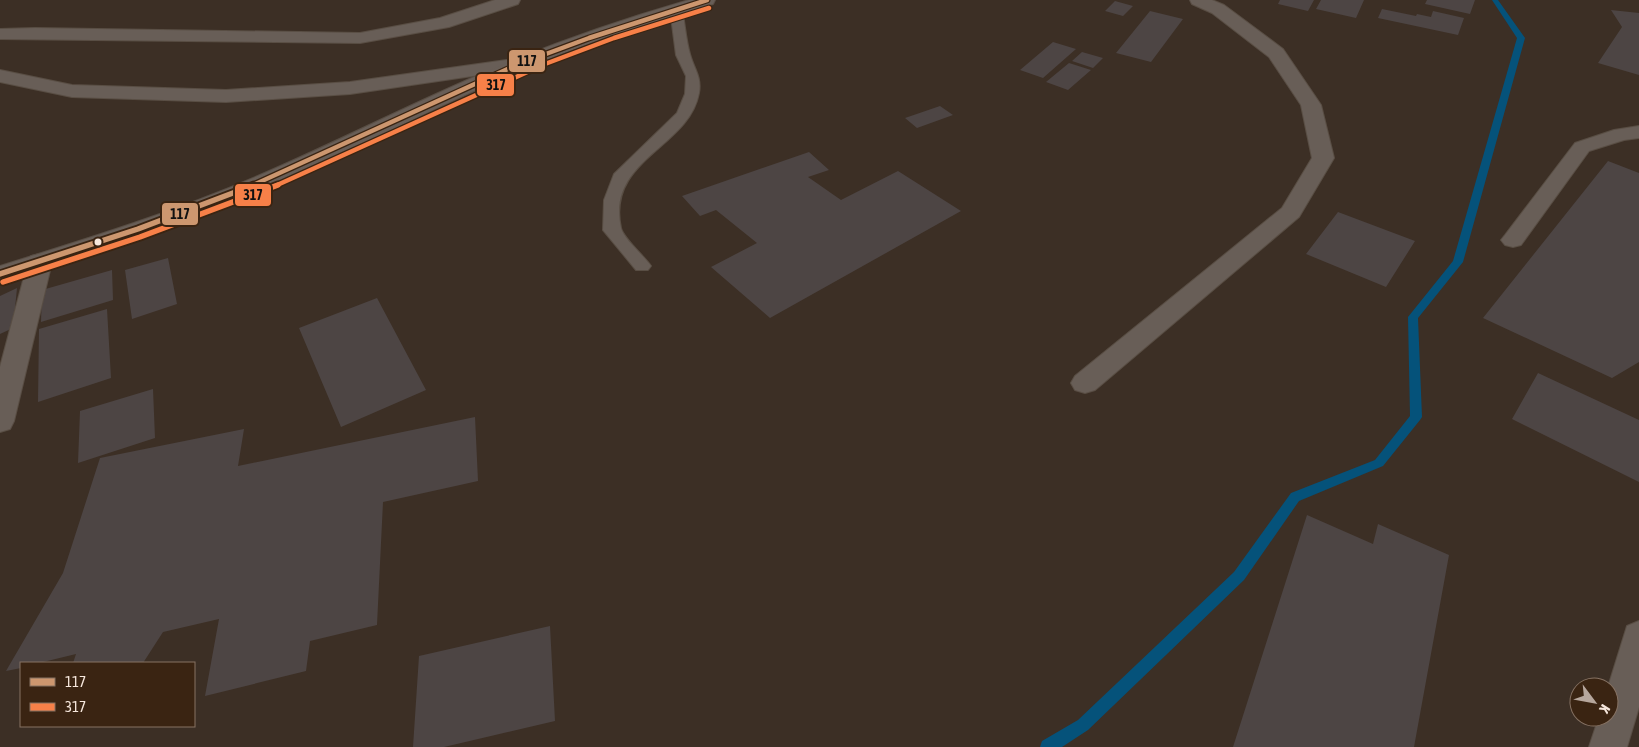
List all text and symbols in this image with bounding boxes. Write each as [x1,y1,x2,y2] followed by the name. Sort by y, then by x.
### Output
[508,49,546,73] line badge: 117
[517,53,537,69] text: 117
[476,73,515,97] line badge: 317
[486,77,506,93] text: 317
[234,183,272,207] line badge: 317
[243,187,263,203] text: 317
[161,202,199,226] line badge: 117
[170,206,190,222] text: 117
[93,237,103,247] unlabelled marker
[20,662,195,727] legend
[65,673,86,690] text: 117
[1569,677,1619,727] north arrow
[65,698,86,715] text: 317
[1596,702,1614,716] text: K

